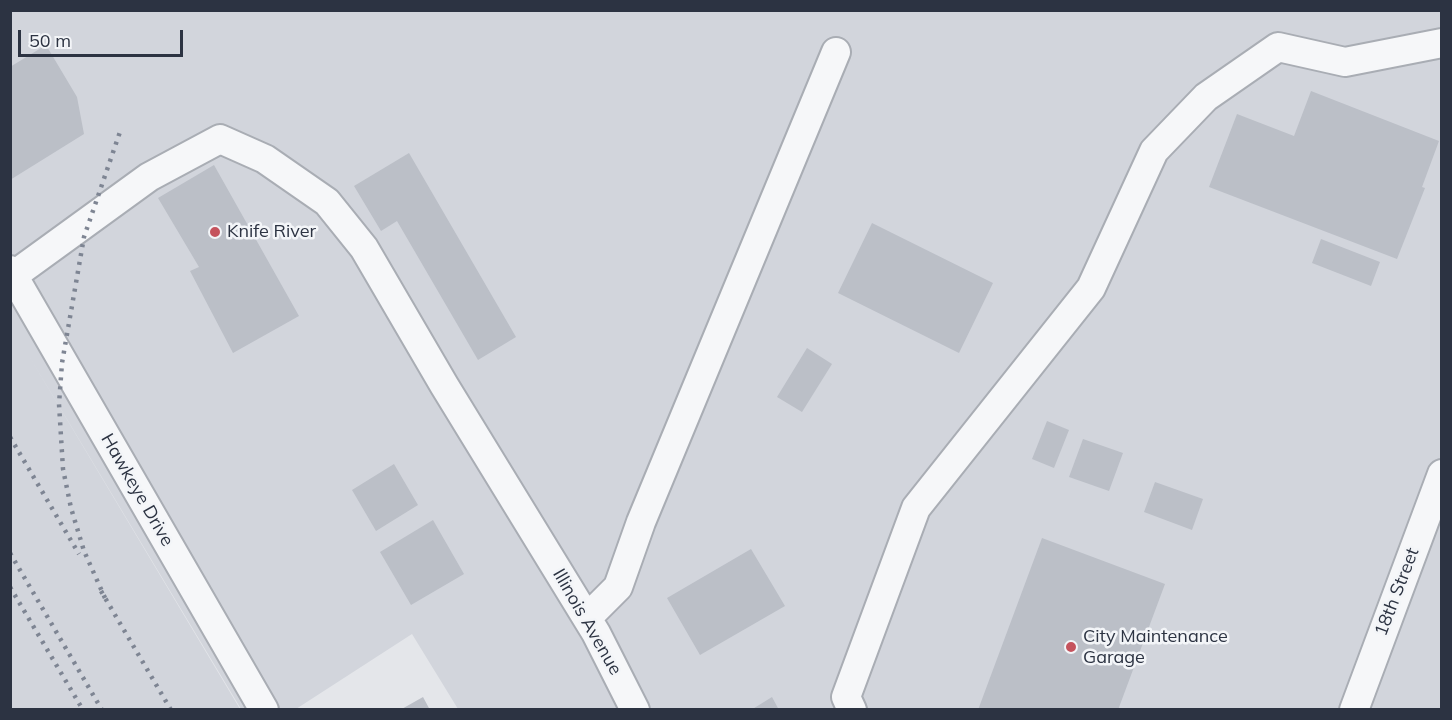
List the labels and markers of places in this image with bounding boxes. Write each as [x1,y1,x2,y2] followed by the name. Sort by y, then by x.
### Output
[227,221,316,243] place label: Knife River
[208,225,222,239] marker: Knife River
[1083,626,1228,668] place label: City Maintenance Garage
[1064,640,1078,654] marker: City Maintenance Garage

